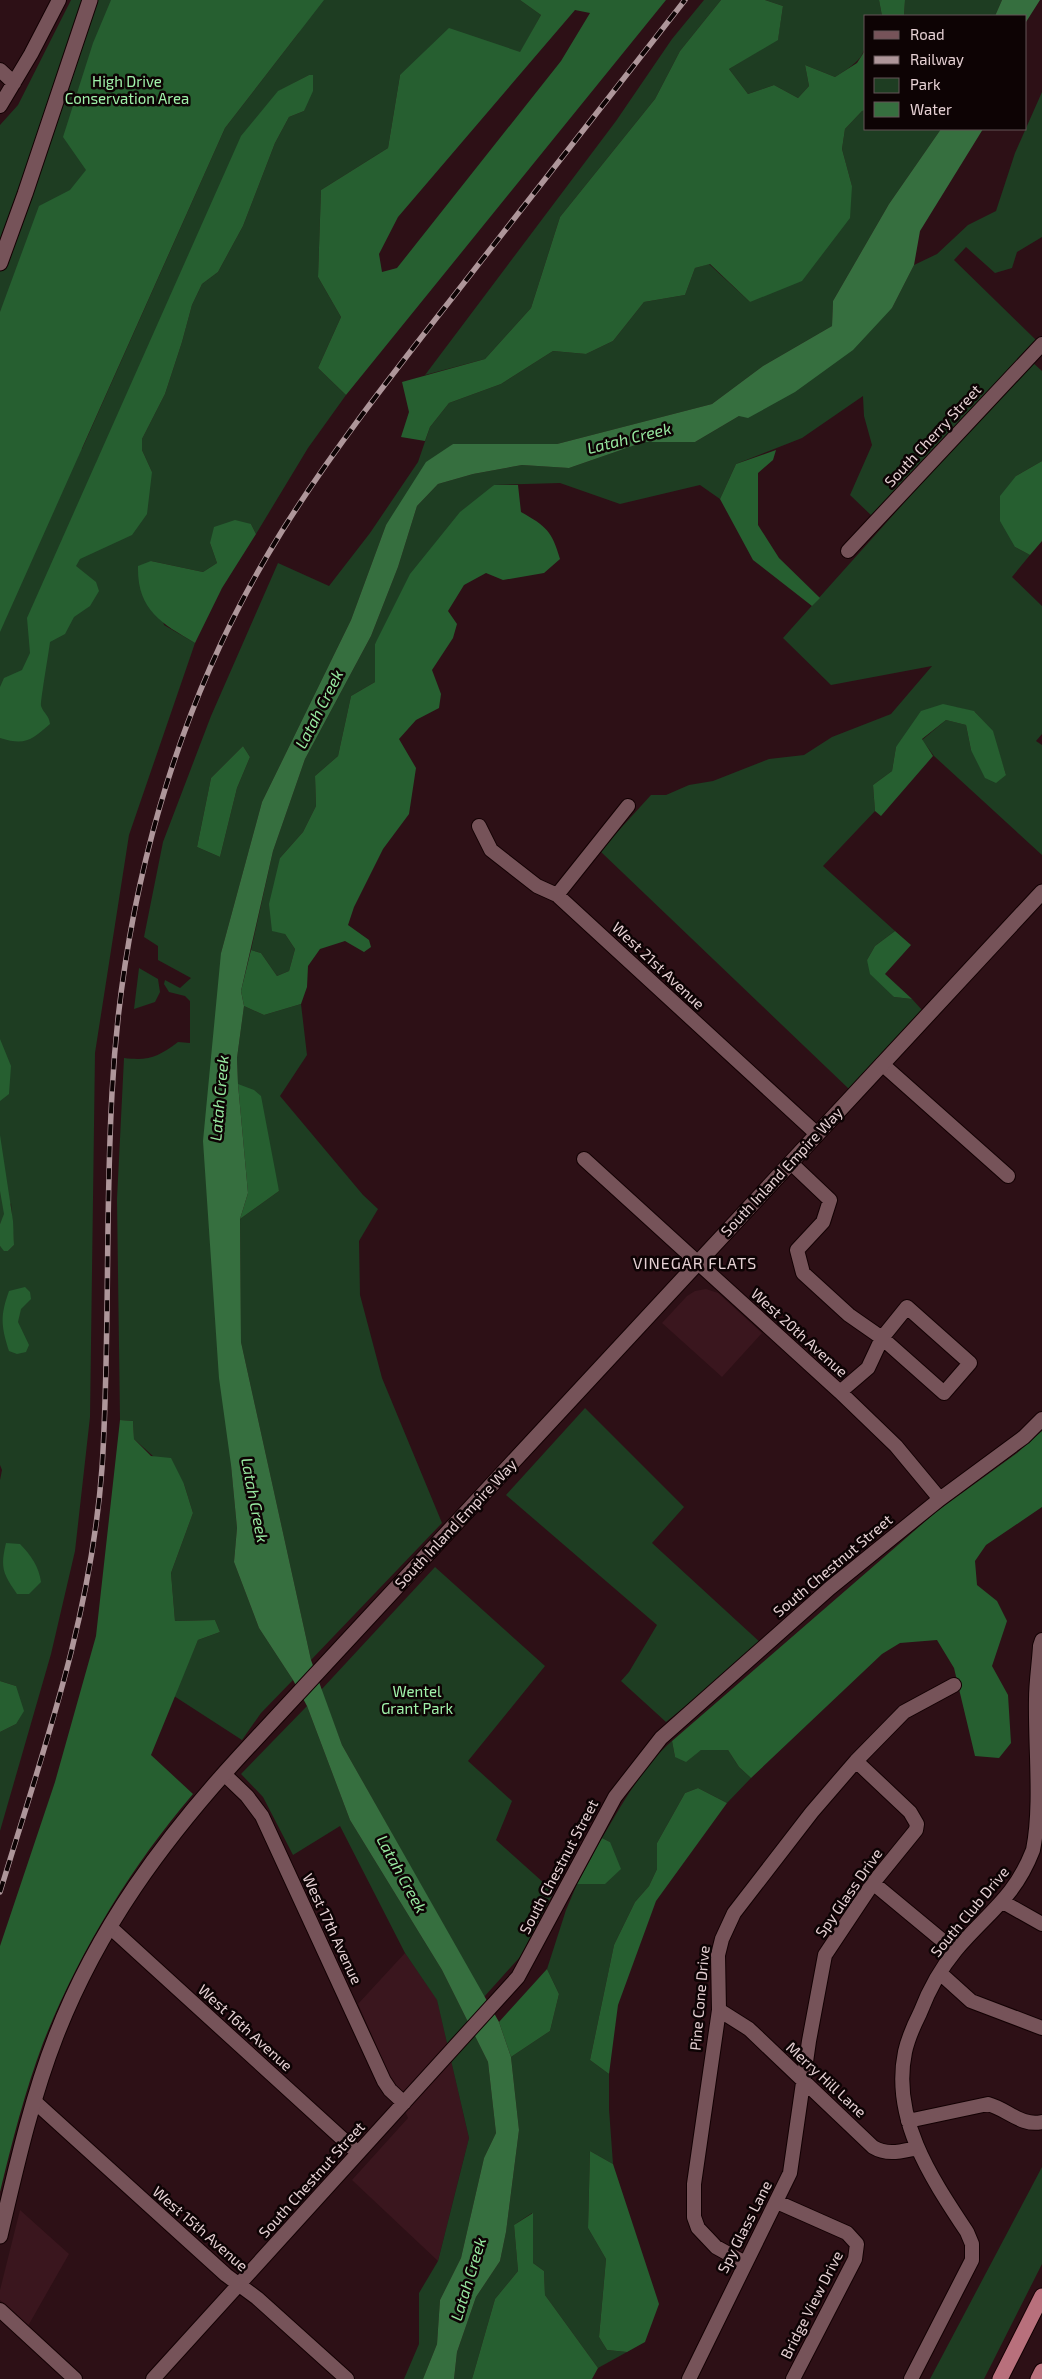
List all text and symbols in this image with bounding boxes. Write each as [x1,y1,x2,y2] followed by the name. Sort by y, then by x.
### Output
[864,15,1027,130] legend
[910,25,945,43] text: Road
[910,50,964,68] text: Railway
[65,72,189,107] park label: High Drive Conservation Area
[910,75,941,93] text: Park
[910,100,952,118] text: Water
[880,380,984,490] street label: South Cherry Street
[585,418,673,457] water label: Latah Creek
[291,666,347,751] water label: Latah Creek
[609,918,709,1013] street label: West 21st Avenue
[205,1054,232,1142] water label: Latah Creek
[717,1103,846,1240] street label: South Inland Empire Way
[633,1253,757,1272] district label: VINEGAR FLATS
[748,1284,852,1380] street label: West 20th Avenue
[391,1455,520,1592] street label: South Inland Empire Way
[238,1456,273,1544] water label: Latah Creek
[769,1510,896,1620] street label: South Chestnut Street
[381,1682,453,1717] park label: Wentel Grant Park
[515,1796,601,1937] street label: South Chestnut Street
[373,1831,432,1916] water label: Latah Creek
[811,1845,885,1940] street label: Spy Glass Drive
[926,1863,1012,1960] street label: South Club Drive
[299,1870,366,1987] street label: West 17th Avenue
[685,1945,713,2051] street label: Pine Cone Drive
[195,1980,297,2074] street label: West 16th Avenue
[783,2038,870,2121] street label: Merry Hill Lane
[254,2117,368,2241] street label: South Chestnut Street
[713,2177,775,2276] street label: Spy Glass Lane
[149,2182,252,2275] street label: West 15th Avenue
[446,2235,489,2323] water label: Latah Creek
[776,2247,846,2362] street label: Bridge View Drive

